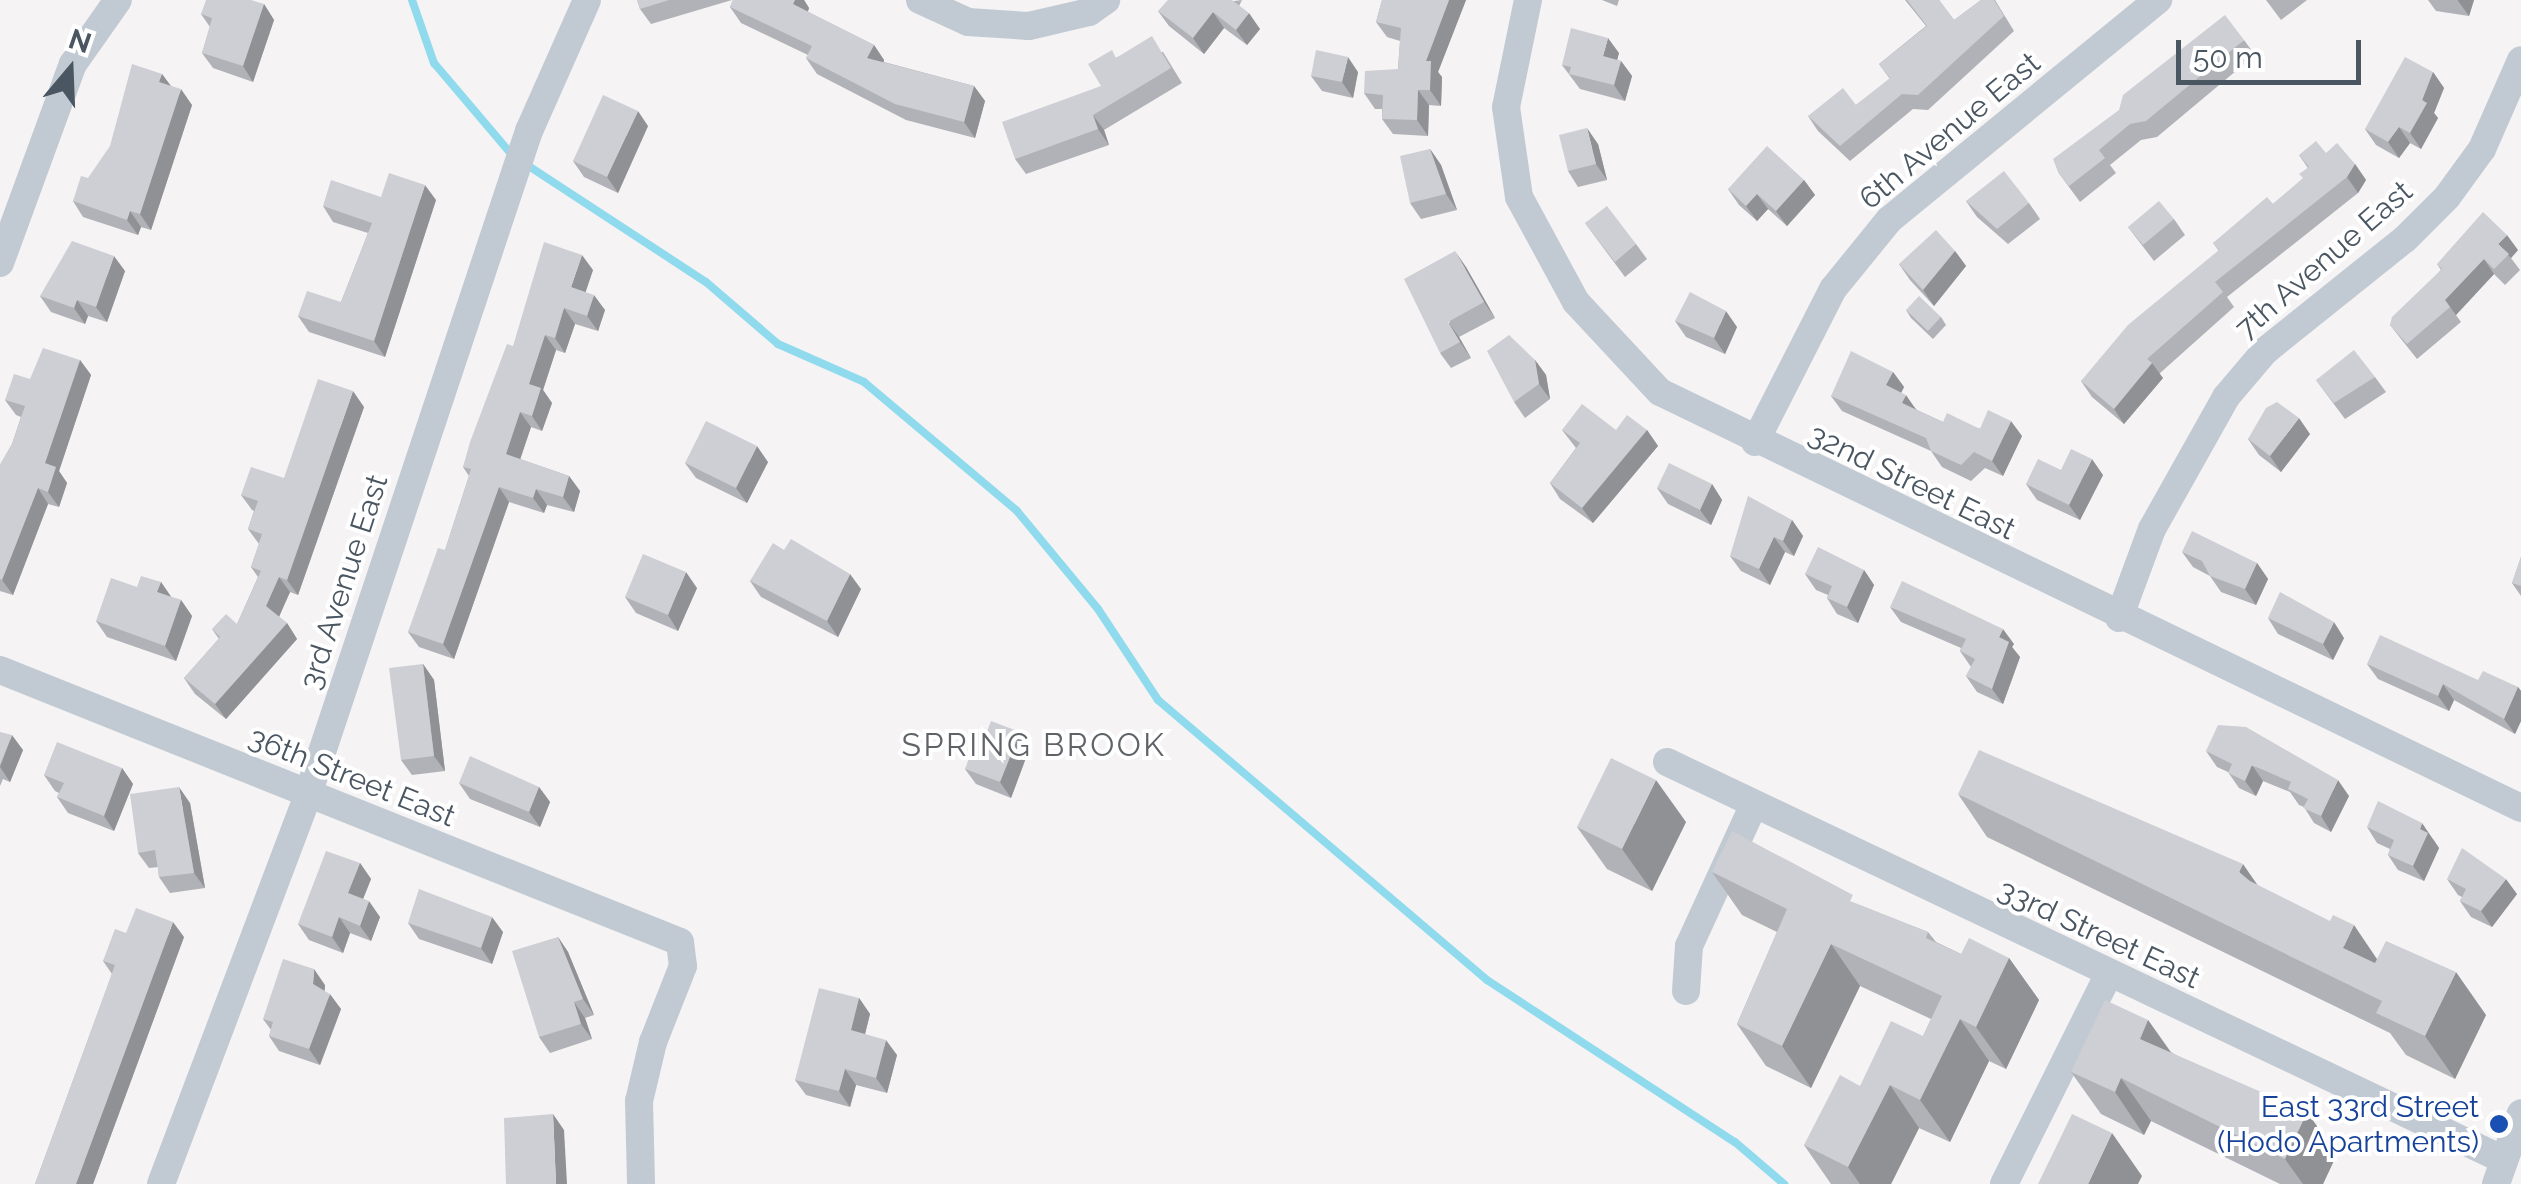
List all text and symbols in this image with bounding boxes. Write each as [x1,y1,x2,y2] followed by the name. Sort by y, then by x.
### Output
[20,20,120,120] north arrow
[2181,20,2366,82] scale bar
[64,22,95,60] text: N
[2193,40,2263,75] text: 50 m
[1852,45,2048,217] street label: 6th Avenue East
[2228,173,2420,347] street label: 7th Avenue East
[1803,416,2021,548] street label: 32nd Street East
[292,470,396,694] street label: 3rd Avenue East
[244,719,460,835] street label: 36th Street East
[902,726,1166,764] district label: SPRING BROOK
[1992,872,2206,996] street label: 33rd Street East
[2216,1089,2479,1160] place label: East 33rd Street (Hodo Apartments)
[2488,1113,2510,1135] marker: East 33rd Street (Hodo Apartments)

